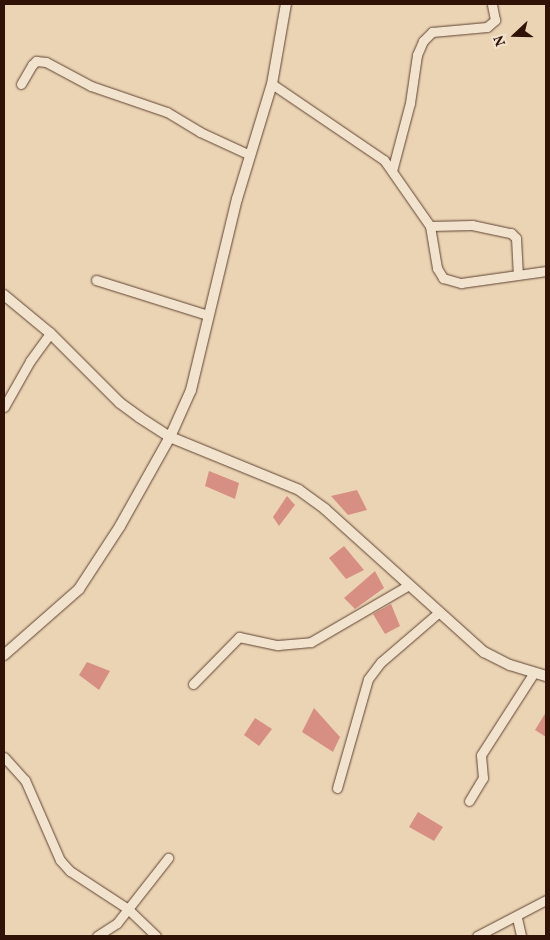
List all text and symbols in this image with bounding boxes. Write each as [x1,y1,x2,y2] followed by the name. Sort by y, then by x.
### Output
[490,10,540,60] north arrow
[490,32,511,49] text: N

